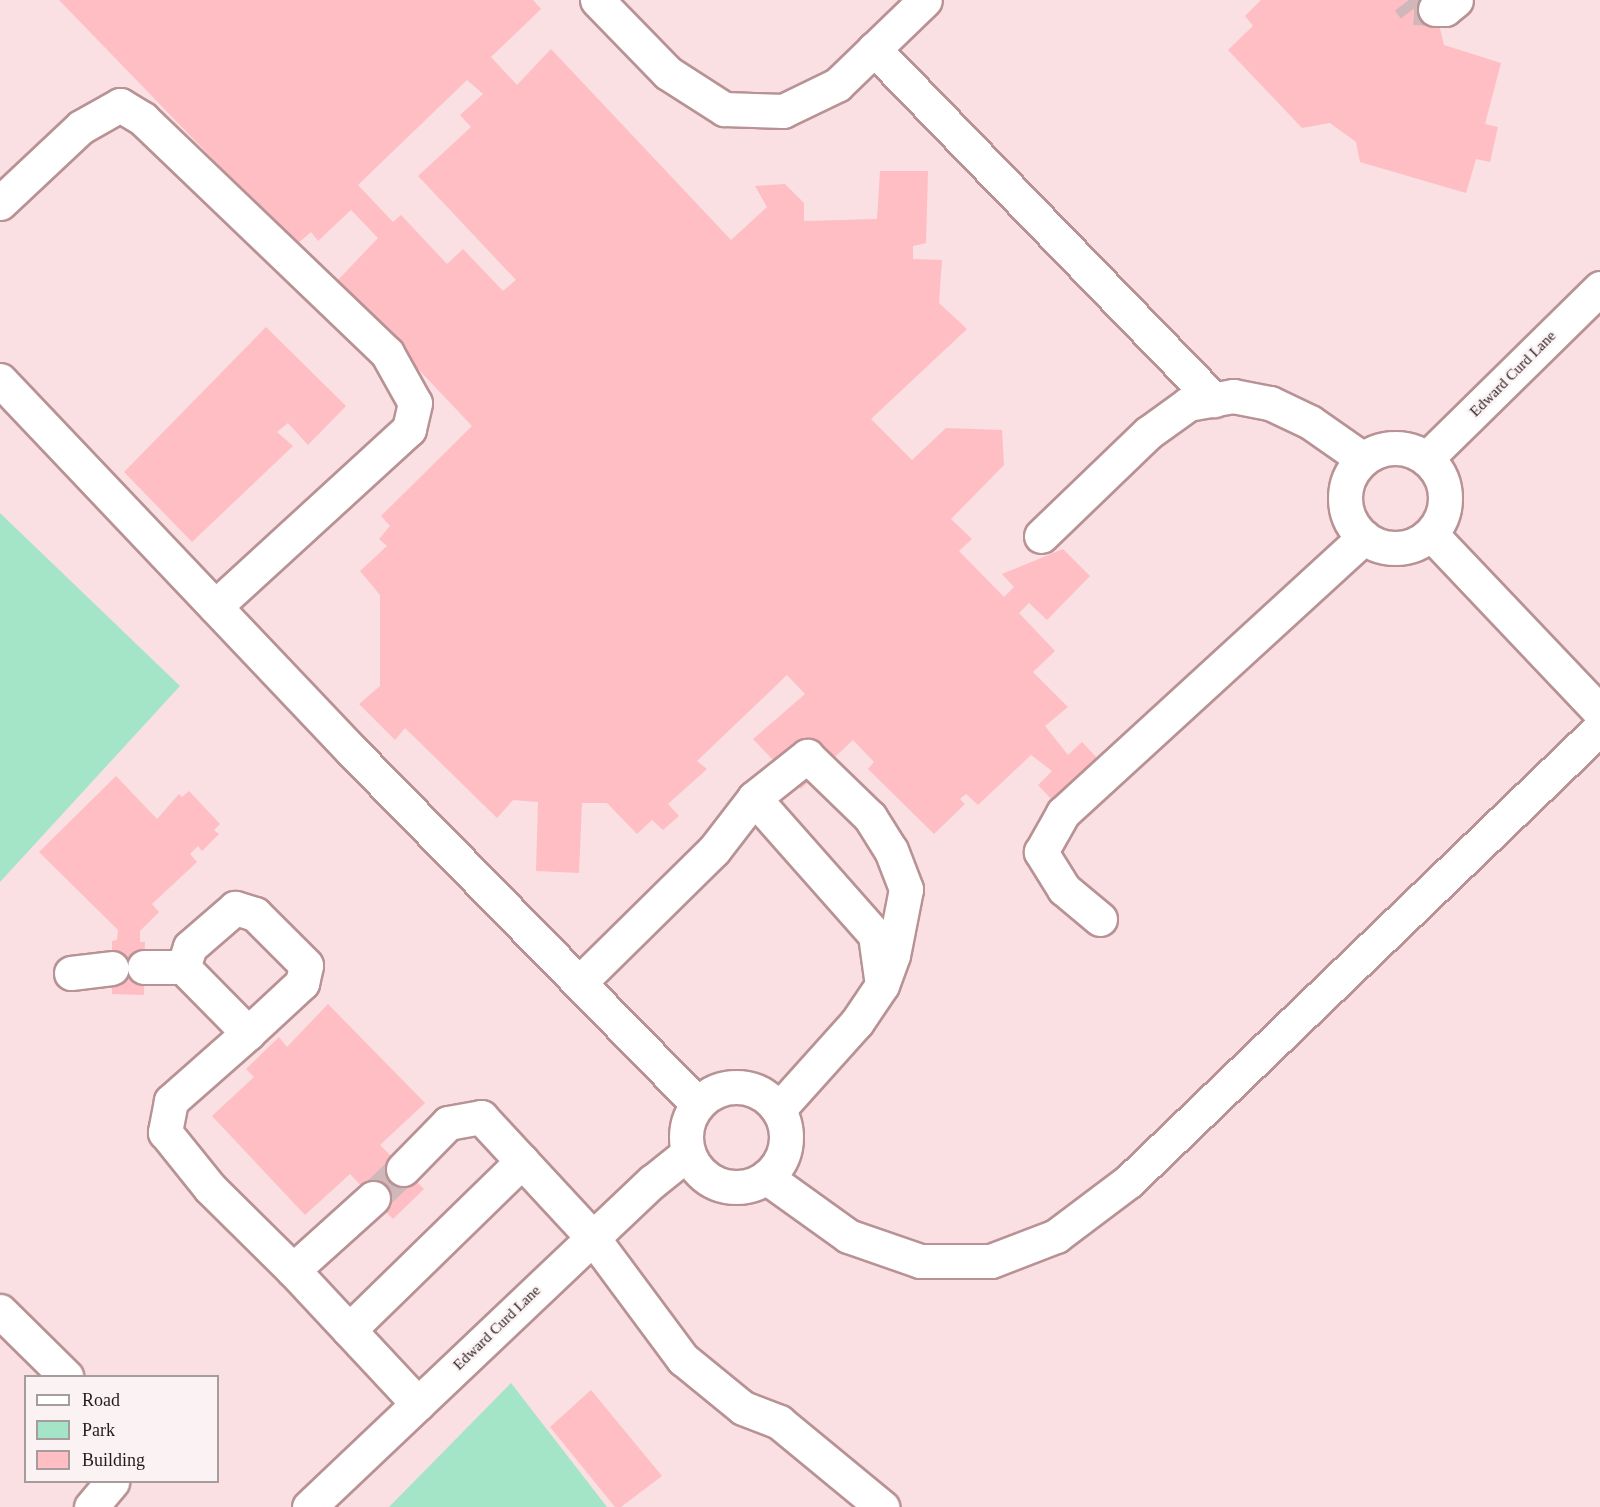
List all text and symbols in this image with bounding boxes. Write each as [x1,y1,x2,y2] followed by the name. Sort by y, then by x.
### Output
[1466,327,1560,421] street label: Edward Curd Lane
[450,1282,544,1374] street label: Edward Curd Lane
[24,1375,219,1483] legend
[82,1390,120,1410] text: Road
[82,1420,115,1440] text: Park
[82,1450,145,1470] text: Building

